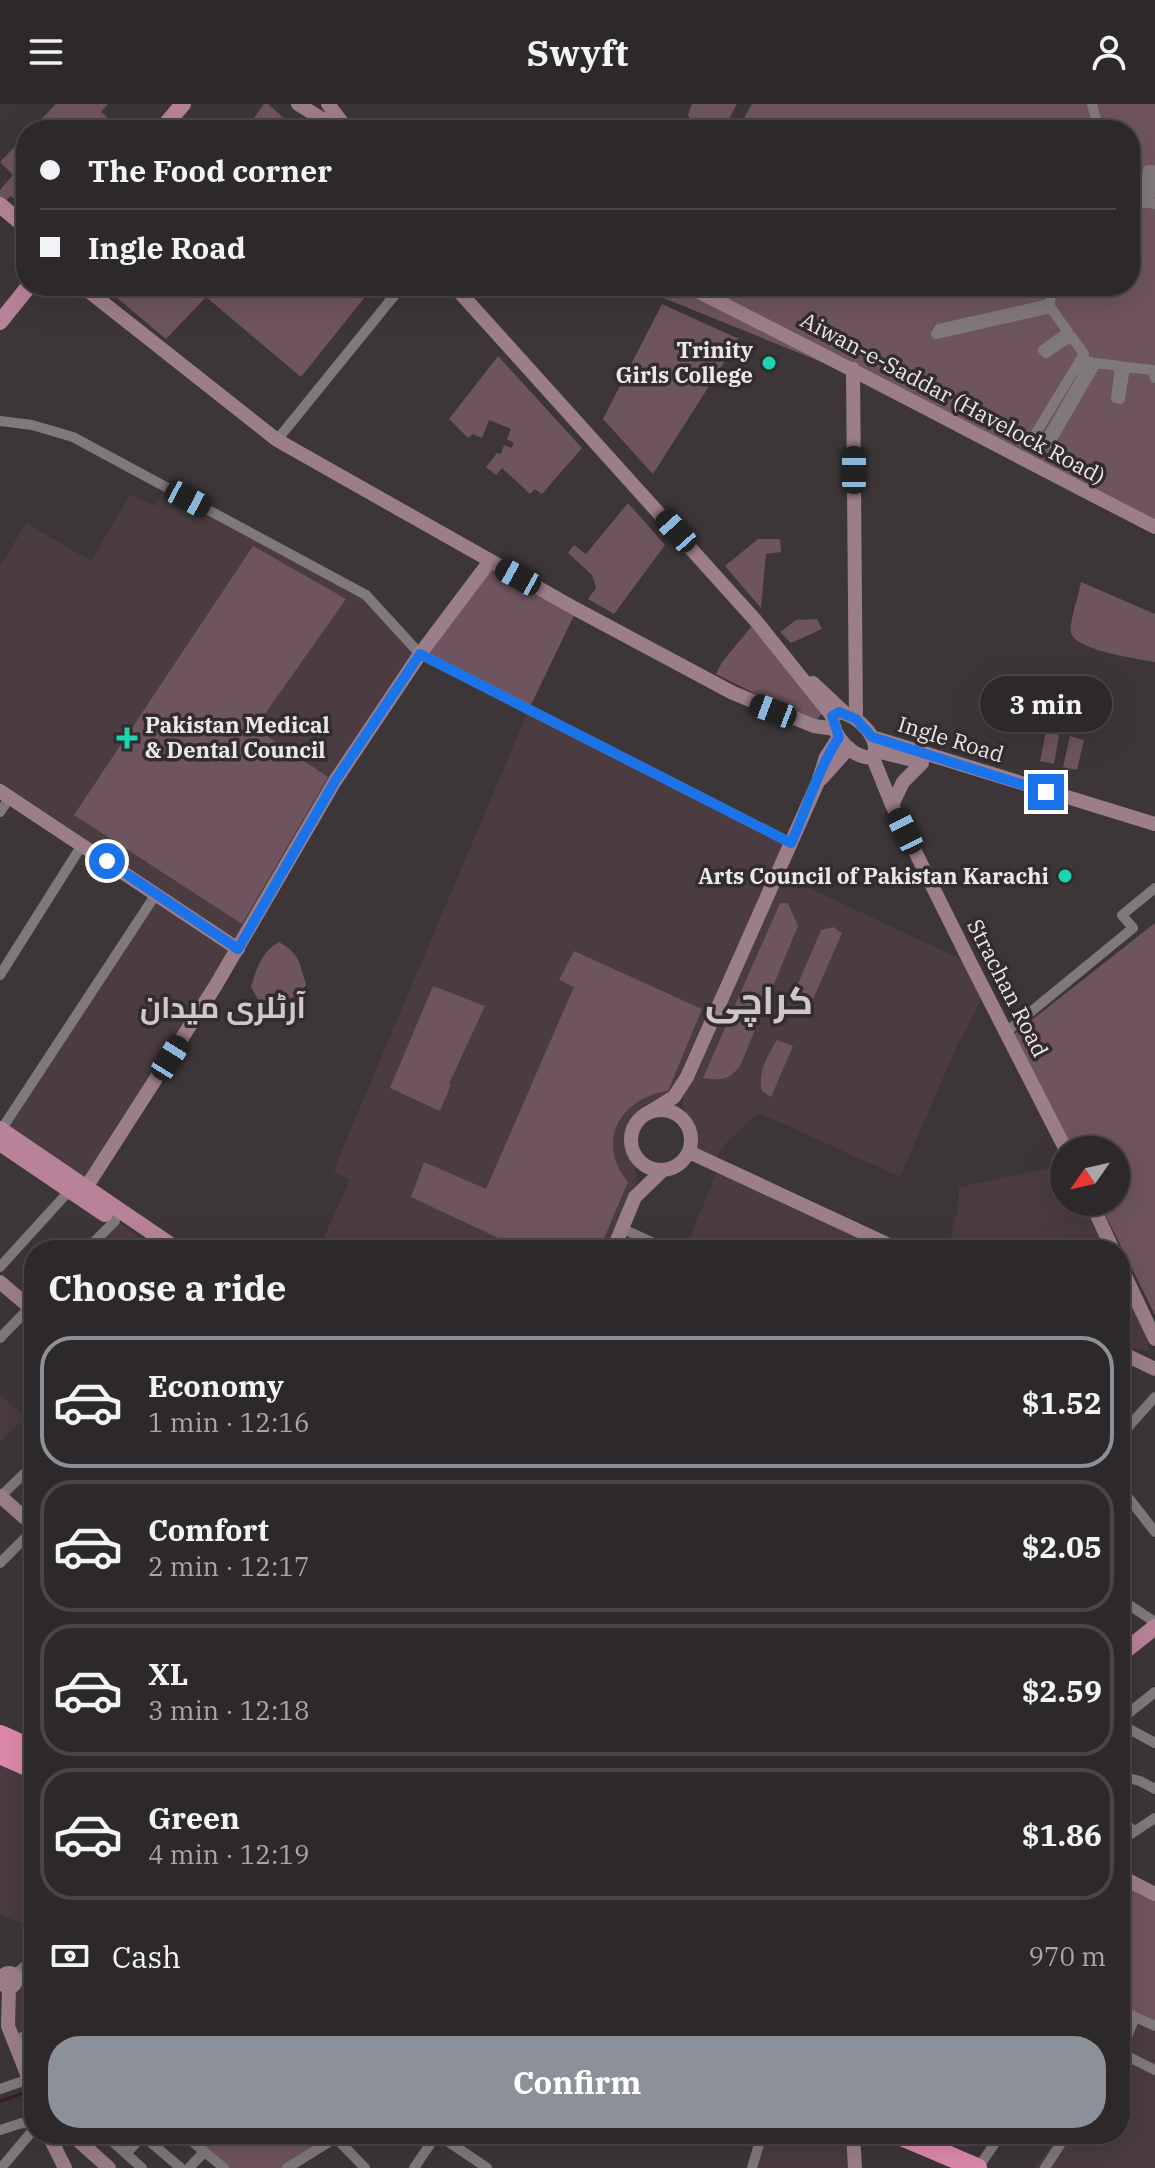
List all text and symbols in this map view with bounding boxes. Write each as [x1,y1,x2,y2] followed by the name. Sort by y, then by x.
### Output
[527,29,628,76] text: Swyft
[24,30,68,74] icon: menu
[1087,30,1131,74] icon: person
[88,151,332,190] text: The Food corner
[88,228,246,267] text: Ingle Road
[796,305,1110,490] street label: Aiwan-e-Saddar (Havelock Road)
[615,335,753,389] place label: Trinity Girls College
[760,354,778,372] marker: Trinity Girls College
[842,446,866,494] car
[161,477,215,521] car
[651,505,701,557] car
[491,555,545,599] car
[980,676,1112,732] callout: 3 min
[1010,687,1082,721] text: 3 min
[746,691,800,731] car
[894,709,1008,768] street label: Ingle Road
[145,710,330,764] place label: Pakistan Medical & Dental Council
[116,727,138,749] marker: Pakistan Medical & Dental Council
[1028,774,1064,810] route end
[884,804,926,858] car
[89,843,125,879] route start
[698,861,1049,890] place label: Arts Council of Pakistan Karachi
[1056,867,1074,885] marker: Arts Council of Pakistan Karachi
[961,914,1056,1062] street label: Strachan Road
[705,975,813,1027] district label: کراچی
[140,987,307,1026] district label: آرٹلری میدان
[147,1031,193,1085] car
[1050,1136,1130,1216] north arrow
[1050,1136,1130,1216] map controls
[48,1264,287,1311] text: Choose a ride
[52,1366,124,1438] icon: car
[148,1366,284,1405] text: Economy
[1022,1383,1102,1422] text: $1.52
[148,1405,310,1439] text: 1 min · 12:16
[52,1510,124,1582] icon: car
[148,1510,269,1549] text: Comfort
[1022,1527,1102,1566] text: $2.05
[148,1549,310,1583] text: 2 min · 12:17
[52,1654,124,1726] icon: car
[148,1654,188,1693] text: XL
[1022,1671,1102,1710] text: $2.59
[148,1693,310,1727] text: 3 min · 12:18
[52,1798,124,1870] icon: car
[148,1798,240,1837] text: Green
[1022,1815,1102,1854] text: $1.86
[148,1837,310,1871] text: 4 min · 12:19
[48,1934,92,1978] icon: cash
[112,1937,181,1976] text: Cash
[1028,1939,1106,1973] text: 970 m
[48,2036,1106,2128] button: Confirm

